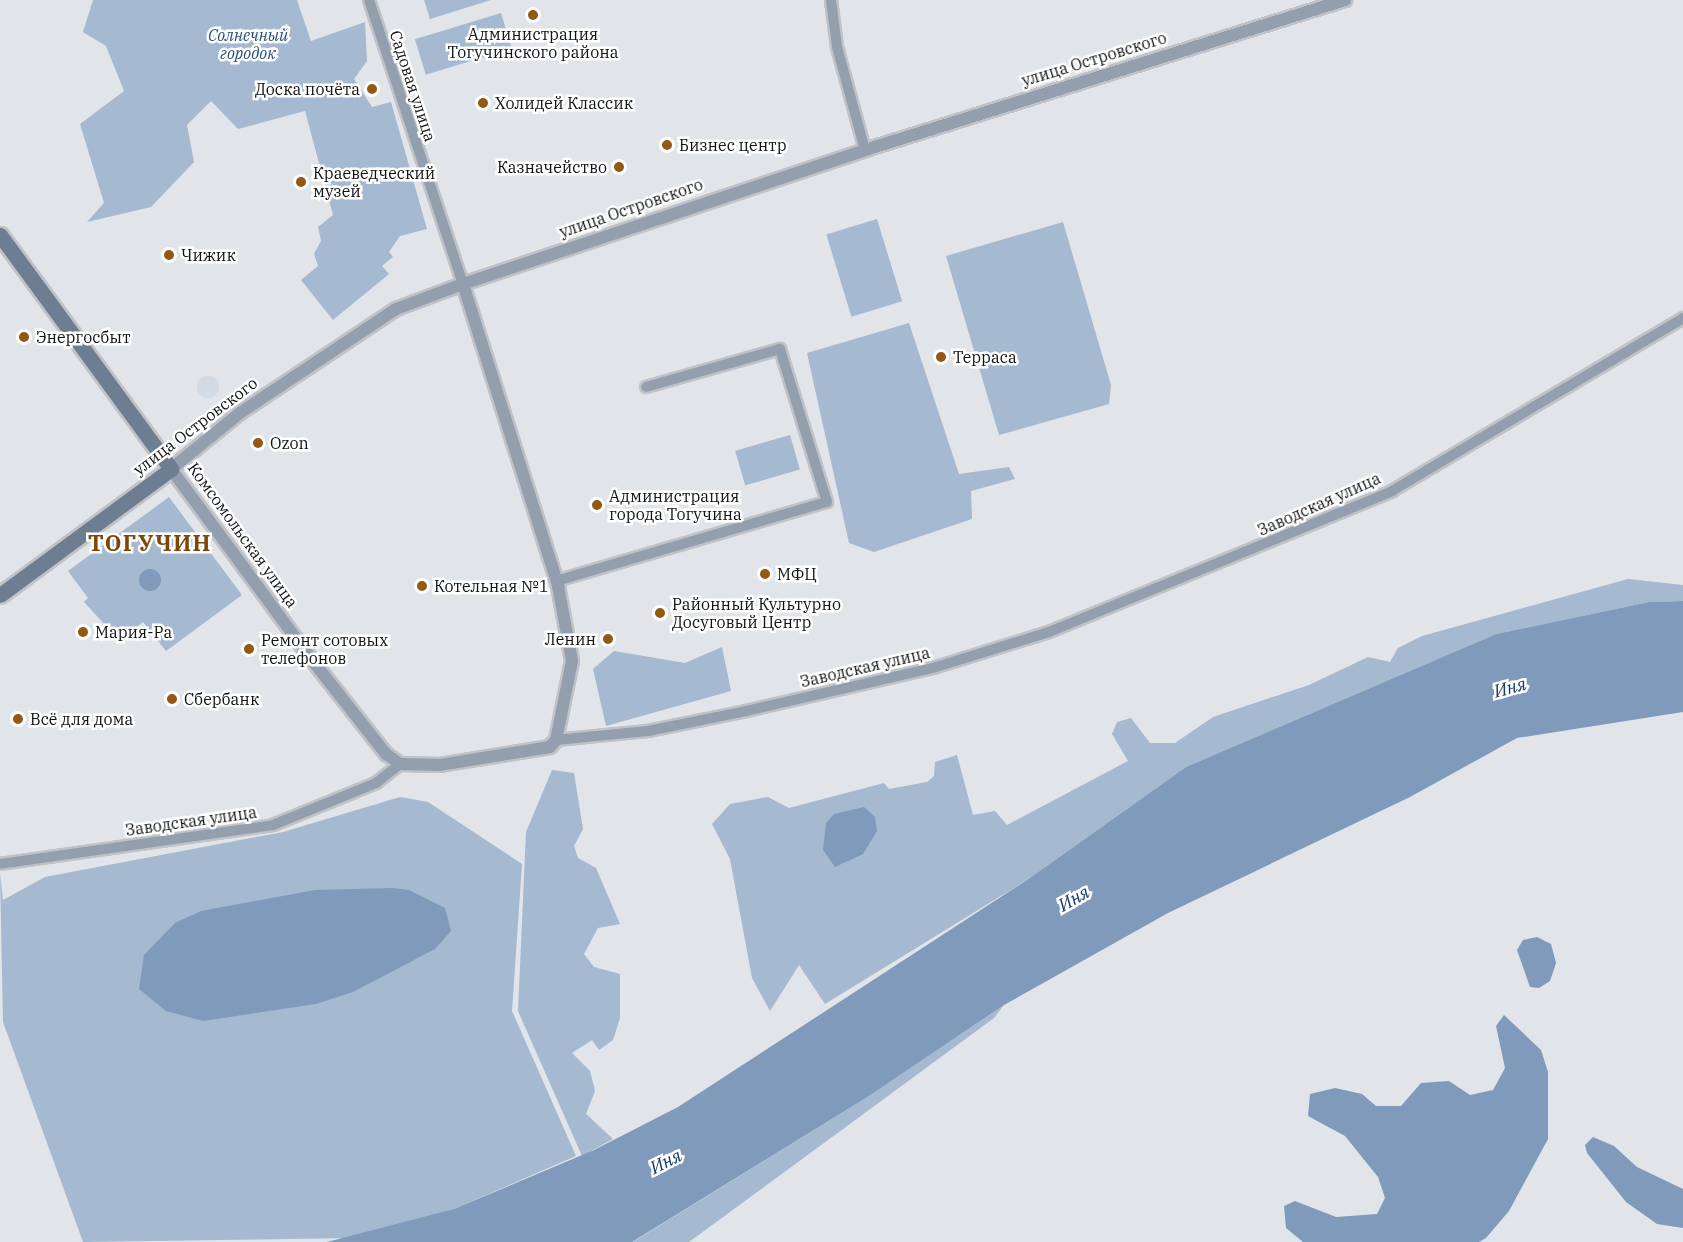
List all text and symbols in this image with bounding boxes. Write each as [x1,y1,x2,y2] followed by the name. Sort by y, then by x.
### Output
[526,8,540,22] marker: Администрация Тогучинского района
[448,24,618,62] place label: Администрация Тогучинского района
[208,25,288,63] park label: Солнечный городок
[386,28,440,144] street label: Садовая улица
[1019,28,1169,90] street label: улица Островского
[255,79,360,99] place label: Доска почёта
[365,82,379,96] marker: Доска почёта
[495,93,633,113] place label: Холидей Классик
[476,96,490,110] marker: Холидей Классик
[679,135,786,155] place label: Бизнес центр
[660,138,674,152] marker: Бизнес центр
[497,157,607,177] place label: Казначейство
[612,160,626,174] marker: Казначейство
[313,163,435,201] place label: Краеведческий музей
[557,174,705,242] street label: улица Островского
[294,175,308,189] marker: Краеведческий музей
[181,245,236,265] place label: Чижик
[162,248,176,262] marker: Чижик
[36,327,131,347] place label: Энергосбыт
[17,330,31,344] marker: Энергосбыт
[953,347,1017,367] place label: Терраса
[934,350,948,364] marker: Терраса
[129,373,261,479] street label: улица Островского
[270,433,309,453] place label: Ozon
[251,436,265,450] marker: Ozon
[184,459,302,611] street label: Комсомольская улица
[1255,468,1383,540] street label: Заводская улица
[609,486,742,524] place label: Администрация города Тогучина
[590,498,604,512] marker: Администрация города Тогучина
[88,530,212,556] district label: ТОГУЧИН
[777,564,817,584] place label: МФЦ
[758,567,772,581] marker: МФЦ
[434,576,549,596] place label: Котельная №1
[415,579,429,593] marker: Котельная №1
[672,594,841,632] place label: Районный Культурно Досуговый Центр
[653,606,667,620] marker: Районный Культурно Досуговый Центр
[95,622,172,642] place label: Мария-Ра
[76,625,90,639] marker: Мария-Ра
[545,629,596,649] place label: Ленин
[261,630,388,668] place label: Ремонт сотовых телефонов
[601,632,615,646] marker: Ленин
[242,642,256,656] marker: Ремонт сотовых телефонов
[798,643,932,691] street label: Заводская улица
[1491,673,1529,703] water label: Иня
[184,689,259,709] place label: Сбербанк
[165,692,179,706] marker: Сбербанк
[30,709,133,729] place label: Всё для дома
[11,712,25,726] marker: Всё для дома
[124,802,258,840] street label: Заводская улица
[1054,881,1094,917] water label: Иня
[647,1145,685,1179] water label: Иня

